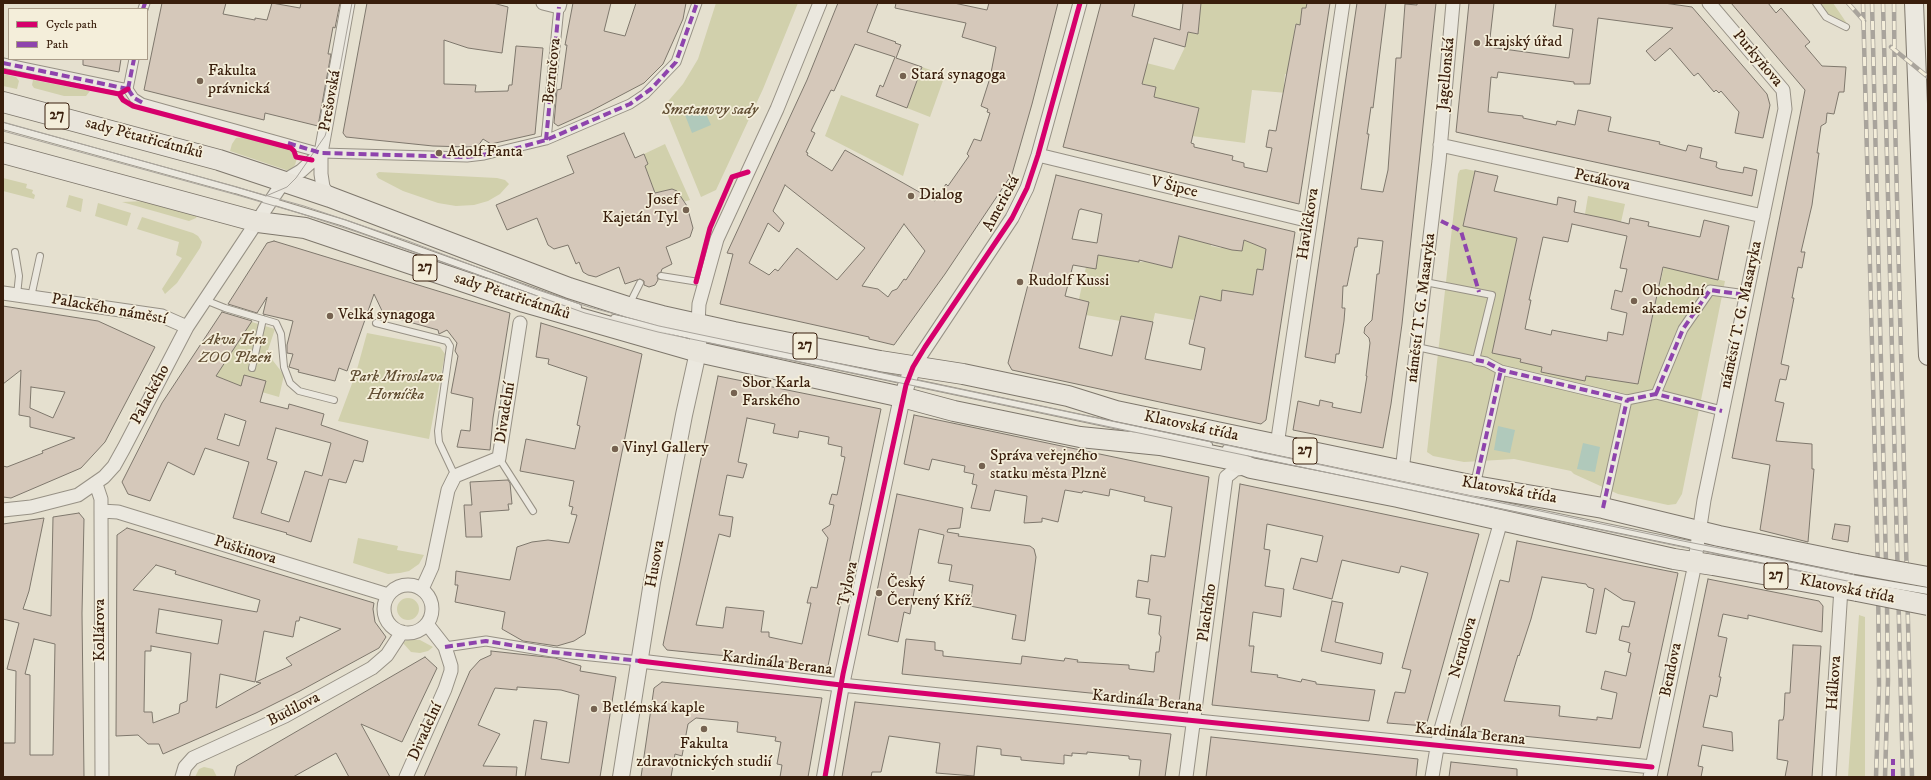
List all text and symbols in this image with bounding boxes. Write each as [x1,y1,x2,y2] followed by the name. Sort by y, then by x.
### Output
[8,8,148,60] legend
[46,17,97,32] text: Cycle path
[1728,27,1786,91] street label: Purkyňova
[1485,33,1562,53] place label: krajský úřad
[46,37,68,52] text: Path
[540,37,566,105] street label: Bezručova
[1434,37,1460,111] street label: Jagellonská
[1472,38,1482,48] marker: krajský úřad
[208,62,270,100] place label: Fakulta právnická
[911,66,1006,86] place label: Stará synagoga
[316,69,346,133] street label: Prešovská
[898,71,908,81] marker: Stará synagoga
[195,76,205,86] marker: Fakulta právnická
[662,101,758,121] park label: Smetanovy sady
[45,103,69,129] road number: 27
[83,114,205,164] street label: sady Pětatřicátníků
[447,143,523,163] place label: Adolf Fanta
[434,148,444,158] marker: Adolf Fanta
[1572,166,1632,196] street label: Petákova
[979,173,1025,235] street label: Americká
[1149,173,1199,203] street label: V Šipce
[919,186,962,206] place label: Dialog
[1294,187,1324,261] street label: Havlíčkova
[602,191,678,229] place label: Josef Kajetán Tyl
[906,191,916,201] marker: Dialog
[681,205,691,215] marker: Josef Kajetán Tyl
[1403,232,1441,384] street label: náměstí T. G. Masaryka
[1717,240,1767,390] street label: náměstí T. G. Masaryka
[413,255,437,281] road number: 27
[452,269,572,325] street label: sady Pětatřicátníků
[1028,272,1109,292] place label: Rudolf Kussi
[1015,277,1025,287] marker: Rudolf Kussi
[1642,282,1704,320] place label: Obchodní akademie
[50,290,168,330] street label: Palackého náměstí
[1629,296,1639,306] marker: Obchodní akademie
[338,306,435,326] place label: Velká synagoga
[325,311,335,321] marker: Velká synagoga
[199,331,271,369] park label: Akva Tera ZOO Plzeň
[793,333,817,359] road number: 27
[127,362,175,428] street label: Palackého
[349,368,443,406] park label: Park Miroslava Horníčka
[742,374,810,412] place label: Sbor Karla Farského
[492,381,520,445] street label: Divadelní
[729,388,739,398] marker: Sbor Karla Farského
[1142,408,1240,446] street label: Klatovská třída
[1293,438,1317,464] road number: 27
[623,439,709,459] place label: Vinyl Gallery
[610,444,620,454] marker: Vinyl Gallery
[990,447,1107,485] place label: Správa veřejného statku města Plzně
[977,461,987,471] marker: Správa veřejného statku města Plzně
[1460,473,1558,509] street label: Klatovská třída
[211,532,279,570] street label: Puškinova
[642,539,670,589] street label: Husova
[835,560,863,608] street label: Tylova
[1764,563,1788,589] road number: 27
[1798,571,1896,609] street label: Klatovská třída
[887,574,972,612] place label: Český Červený Kříž
[1194,583,1222,643] street label: Plachého
[874,588,884,598] marker: Český Červený Kříž
[91,599,111,661] street label: Kollárova
[1446,615,1482,681] street label: Nerudova
[1657,641,1687,699] street label: Bendova
[721,648,833,680] street label: Kardinála Berana
[1824,655,1846,711] street label: Hálkova
[1091,687,1203,717] street label: Kardinála Berana
[265,689,323,731] street label: Budilova
[602,699,705,719] place label: Betlémská kaple
[405,700,447,764] street label: Divadelní
[589,704,599,714] marker: Betlémská kaple
[1414,720,1526,750] street label: Kardinála Berana
[699,724,709,734] marker: Fakulta zdravotnických studií
[636,735,772,773] place label: Fakulta zdravotnických studií

